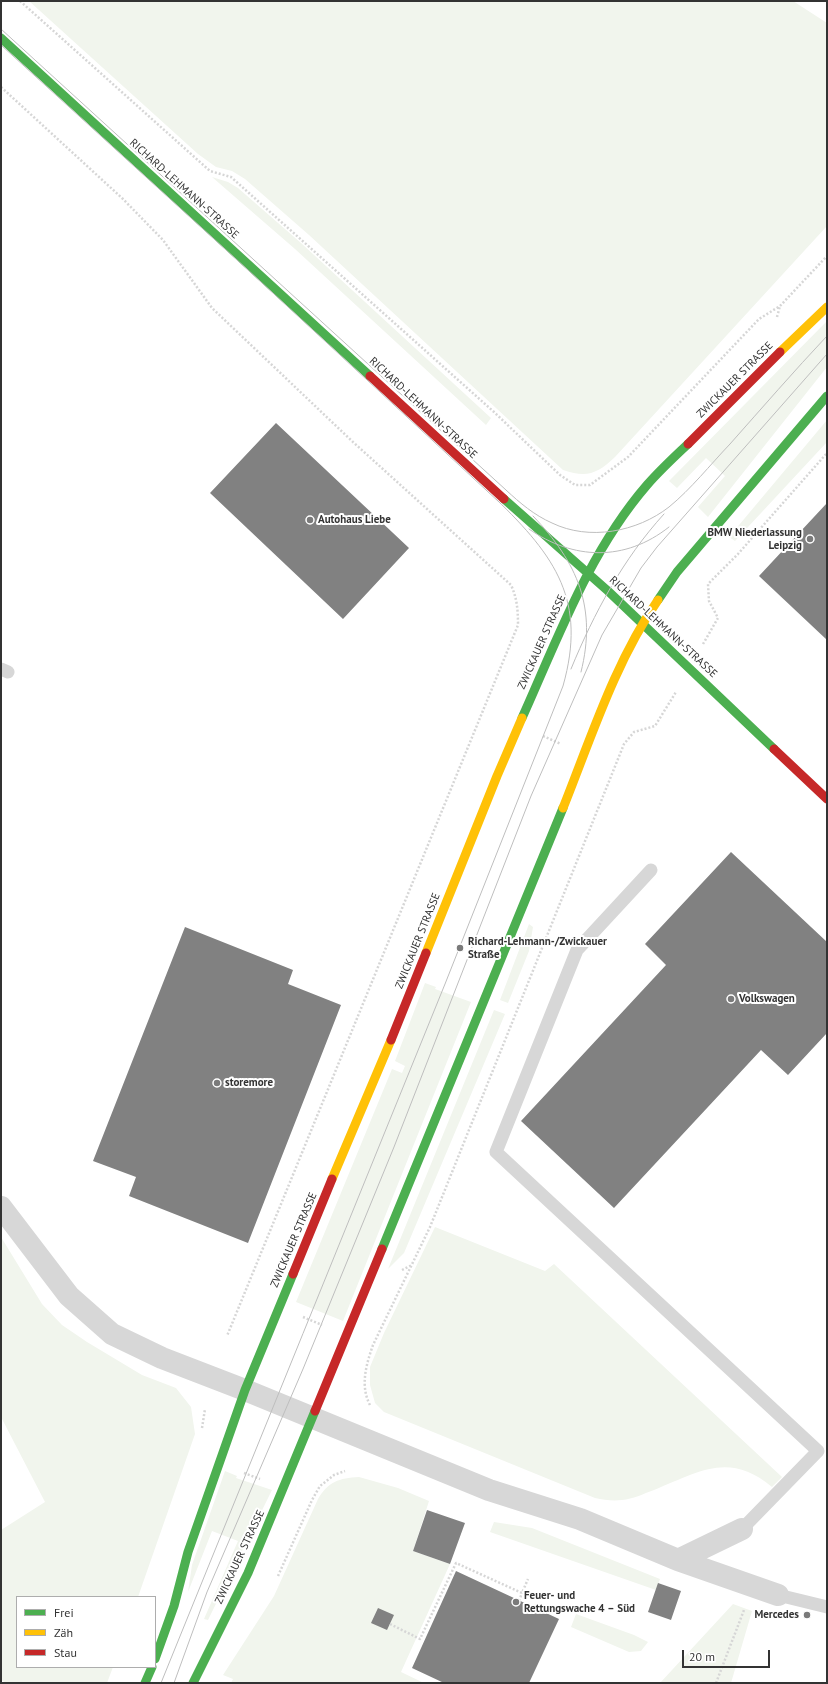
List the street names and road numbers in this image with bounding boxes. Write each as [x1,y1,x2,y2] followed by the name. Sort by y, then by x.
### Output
[127,136,241,242] street label: RICHARD-LEHMANN-STRASSE
[694,339,776,421] street label: ZWICKAUER STRASSE
[366,355,480,461] street label: RICHARD-LEHMANN-STRASSE
[606,574,720,680] street label: RICHARD-LEHMANN-STRASSE
[515,593,569,691] street label: ZWICKAUER STRASSE
[393,891,443,991] street label: ZWICKAUER STRASSE
[268,1190,320,1290] street label: ZWICKAUER STRASSE
[212,1508,268,1606] street label: ZWICKAUER STRASSE

